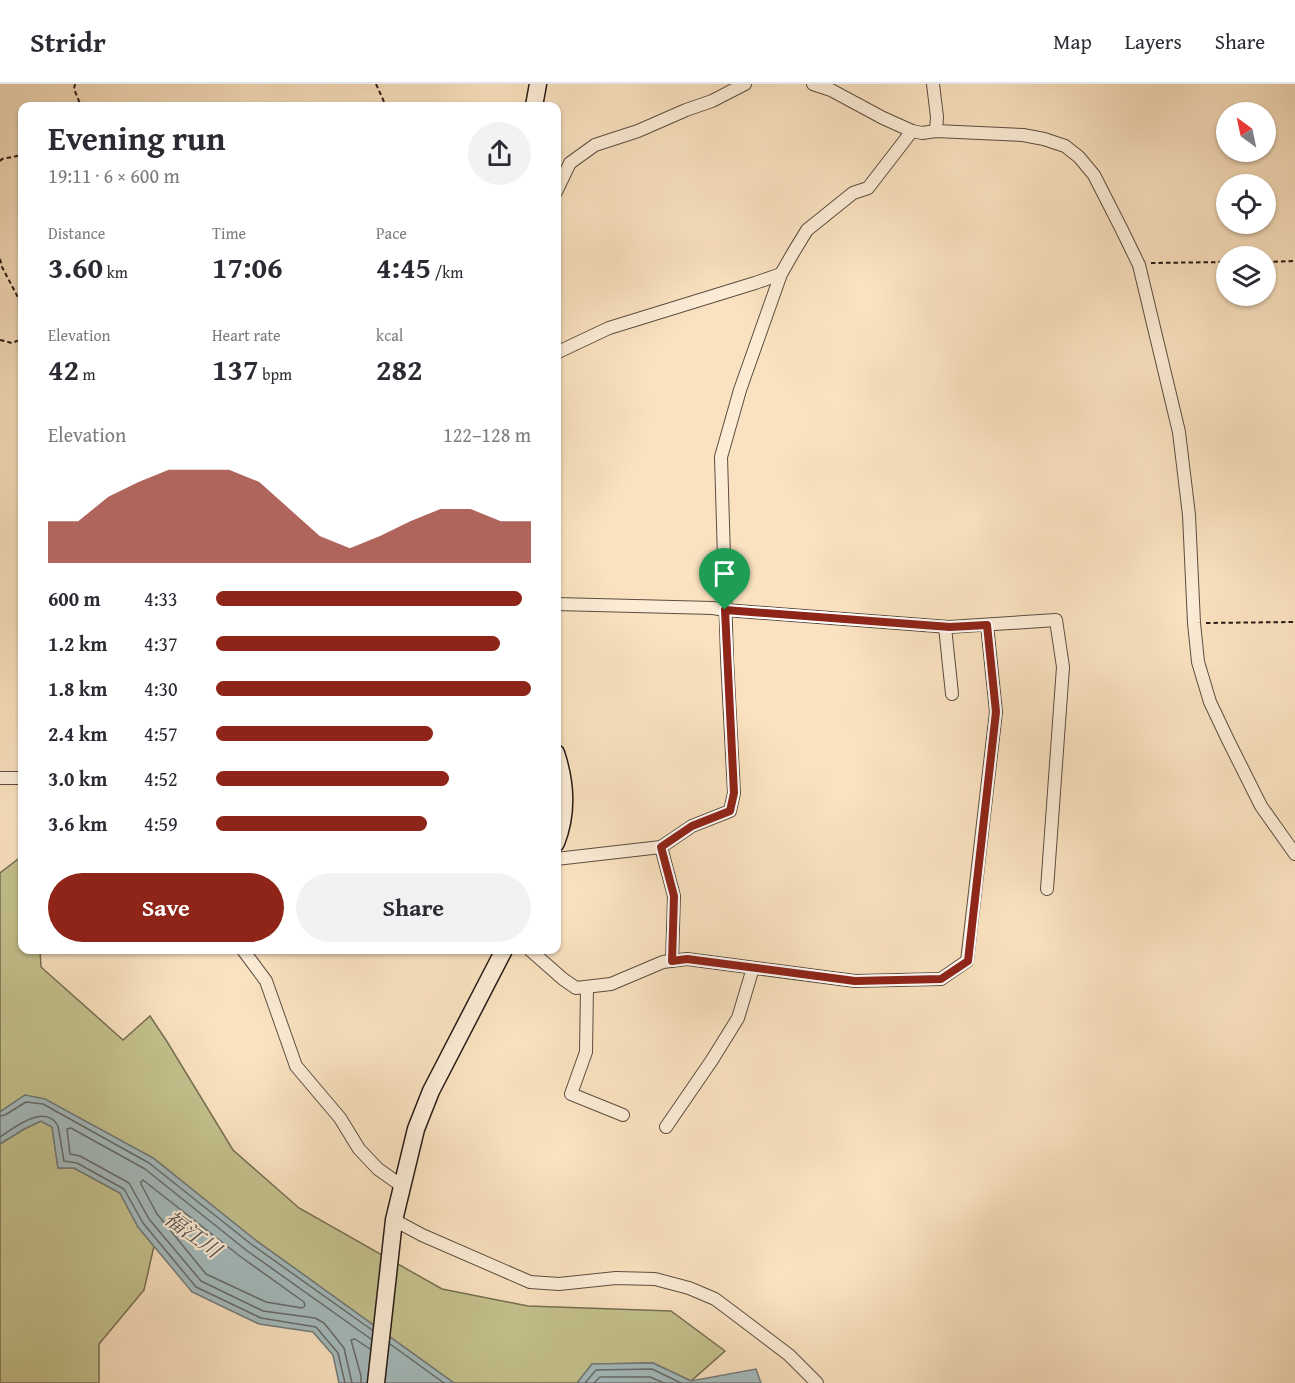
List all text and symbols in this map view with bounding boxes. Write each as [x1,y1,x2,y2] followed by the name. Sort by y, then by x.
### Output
[30,21,106,62] text: Stridr
[1053,26,1092,57] text: Map
[1125,26,1182,57] text: Layers
[1215,26,1265,57] text: Share
[1216,102,1276,162] north arrow
[1216,102,1276,306] map controls
[48,114,225,162] text: Evening run
[468,122,531,185] button: share
[48,161,180,190] text: 19:11 · 6 × 600 m
[1216,174,1276,234] button: locate
[48,221,105,245] text: Distance
[212,221,246,245] text: Time
[376,221,407,245] text: Pace
[48,245,103,289] text: 3.60
[212,245,283,289] text: 17:06
[376,245,431,289] text: 4:45
[1216,246,1276,306] button: layers
[103,260,128,284] text: km
[431,260,463,284] text: /km
[48,323,111,347] text: Elevation
[212,323,281,347] text: Heart rate
[376,323,403,347] text: kcal
[48,347,79,391] text: 42
[212,347,259,391] text: 137
[376,347,423,391] text: 282
[79,362,96,386] text: m
[259,362,292,386] text: bpm
[48,420,126,449] text: Elevation
[443,420,531,449] text: 122–128 m
[699,548,750,610] pin
[708,557,741,590] icon: arrive
[48,584,101,613] text: 600 m
[144,584,178,613] text: 4:33
[48,629,107,658] text: 1.2 km
[144,629,178,658] text: 4:37
[48,674,107,703] text: 1.8 km
[144,674,178,703] text: 4:30
[48,719,107,748] text: 2.4 km
[144,719,178,748] text: 4:57
[48,764,107,793] text: 3.0 km
[144,764,178,793] text: 4:52
[48,809,107,838] text: 3.6 km
[144,809,178,838] text: 4:59
[48,873,284,942] button: Save
[296,873,531,942] button: Share
[158,1203,229,1266] water label: 福江川

